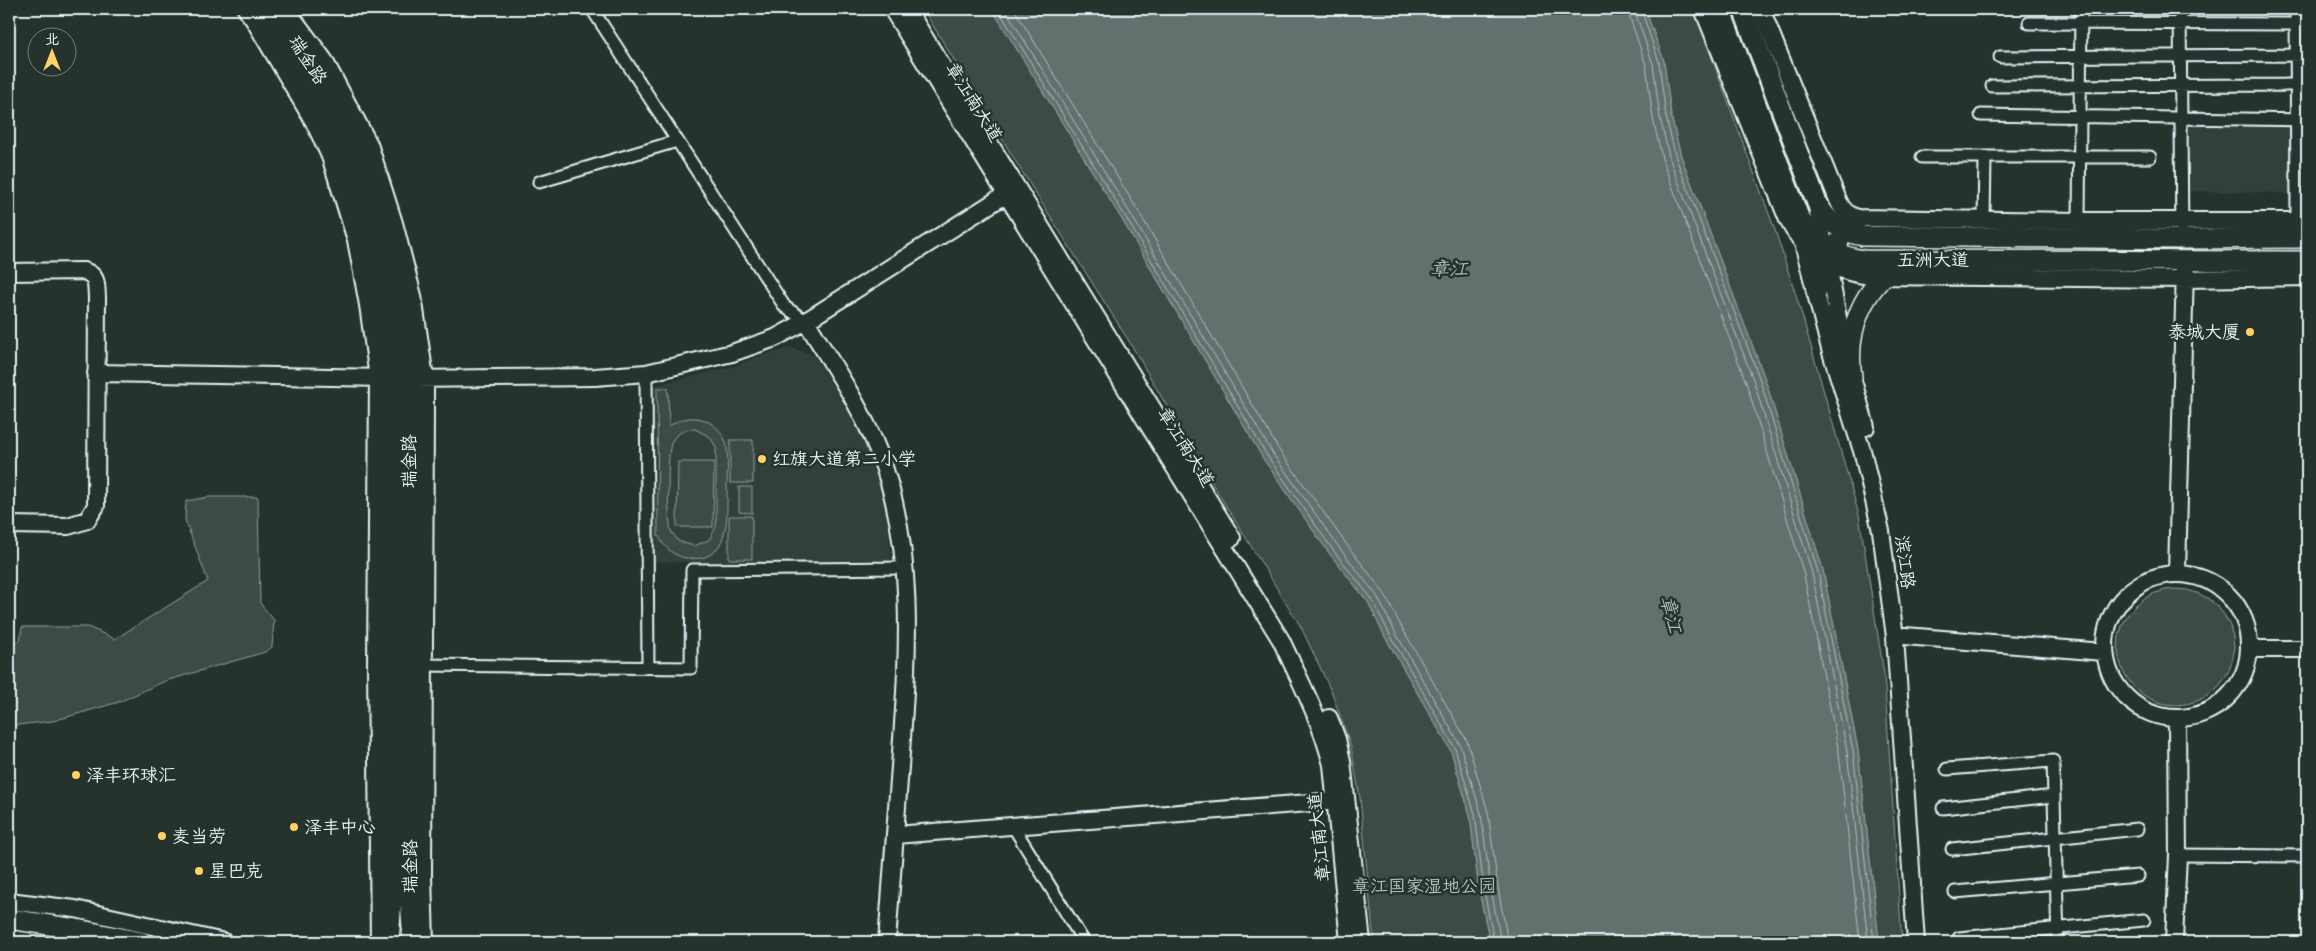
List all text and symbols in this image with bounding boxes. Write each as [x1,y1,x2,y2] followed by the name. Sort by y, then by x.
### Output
[28,28,78,78] north arrow
[45,28,59,49] text: 北
[283,29,335,89] street label: 瑞金路
[940,56,1011,147] street label: 章江南大道
[1897,245,1969,272] street label: 五洲大道
[1430,253,1469,281] water label: 章江
[2168,317,2240,344] place label: 泰城大厦
[2244,326,2256,338] marker: 泰城大厦
[1152,401,1223,492] street label: 章江南大道
[394,434,421,488] street label: 瑞金路
[772,444,916,471] place label: 红旗大道第二小学
[756,453,768,465] marker: 红旗大道第二小学
[1890,533,1923,590] street label: 滨江路
[1655,592,1691,637] water label: 章江
[86,760,176,787] place label: 泽丰环球汇
[70,769,82,781] marker: 泽丰环球汇
[1299,791,1336,883] street label: 章江南大道
[304,812,376,839] place label: 泽丰中心
[172,821,226,848] place label: 麦当劳
[288,821,300,833] marker: 泽丰中心
[156,830,168,842] marker: 麦当劳
[395,839,422,893] street label: 瑞金路
[209,856,263,883] place label: 星巴克
[193,865,205,877] marker: 星巴克
[1352,871,1496,898] park label: 章江国家湿地公园

